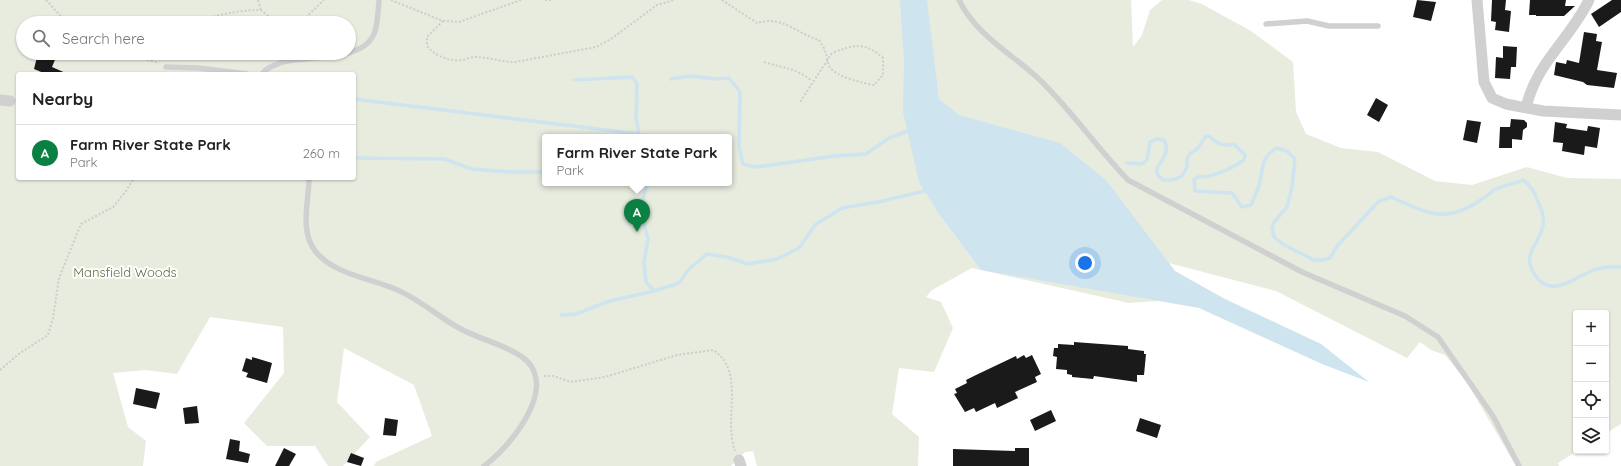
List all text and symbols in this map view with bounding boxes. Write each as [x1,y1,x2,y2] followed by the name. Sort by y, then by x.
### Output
[16,16,356,60] search box
[30,27,52,49] icon: search
[62,29,145,48] text: Search here
[32,88,93,109] text: Nearby
[542,134,732,186] popup
[70,135,231,154] text: Farm River State Park
[557,143,717,162] text: Farm River State Park
[41,145,49,161] text: A
[303,145,340,161] text: 260 m
[70,154,98,170] text: Park
[557,162,584,178] text: Park
[624,199,650,232] pin: A
[1075,253,1095,273] your location
[73,264,177,280] park label: Mansfield Woods
[1573,310,1609,454] map controls
[1573,310,1609,346] button: +
[1573,346,1609,382] button: −
[1573,382,1609,418] button: locate
[1573,418,1609,454] button: layers

